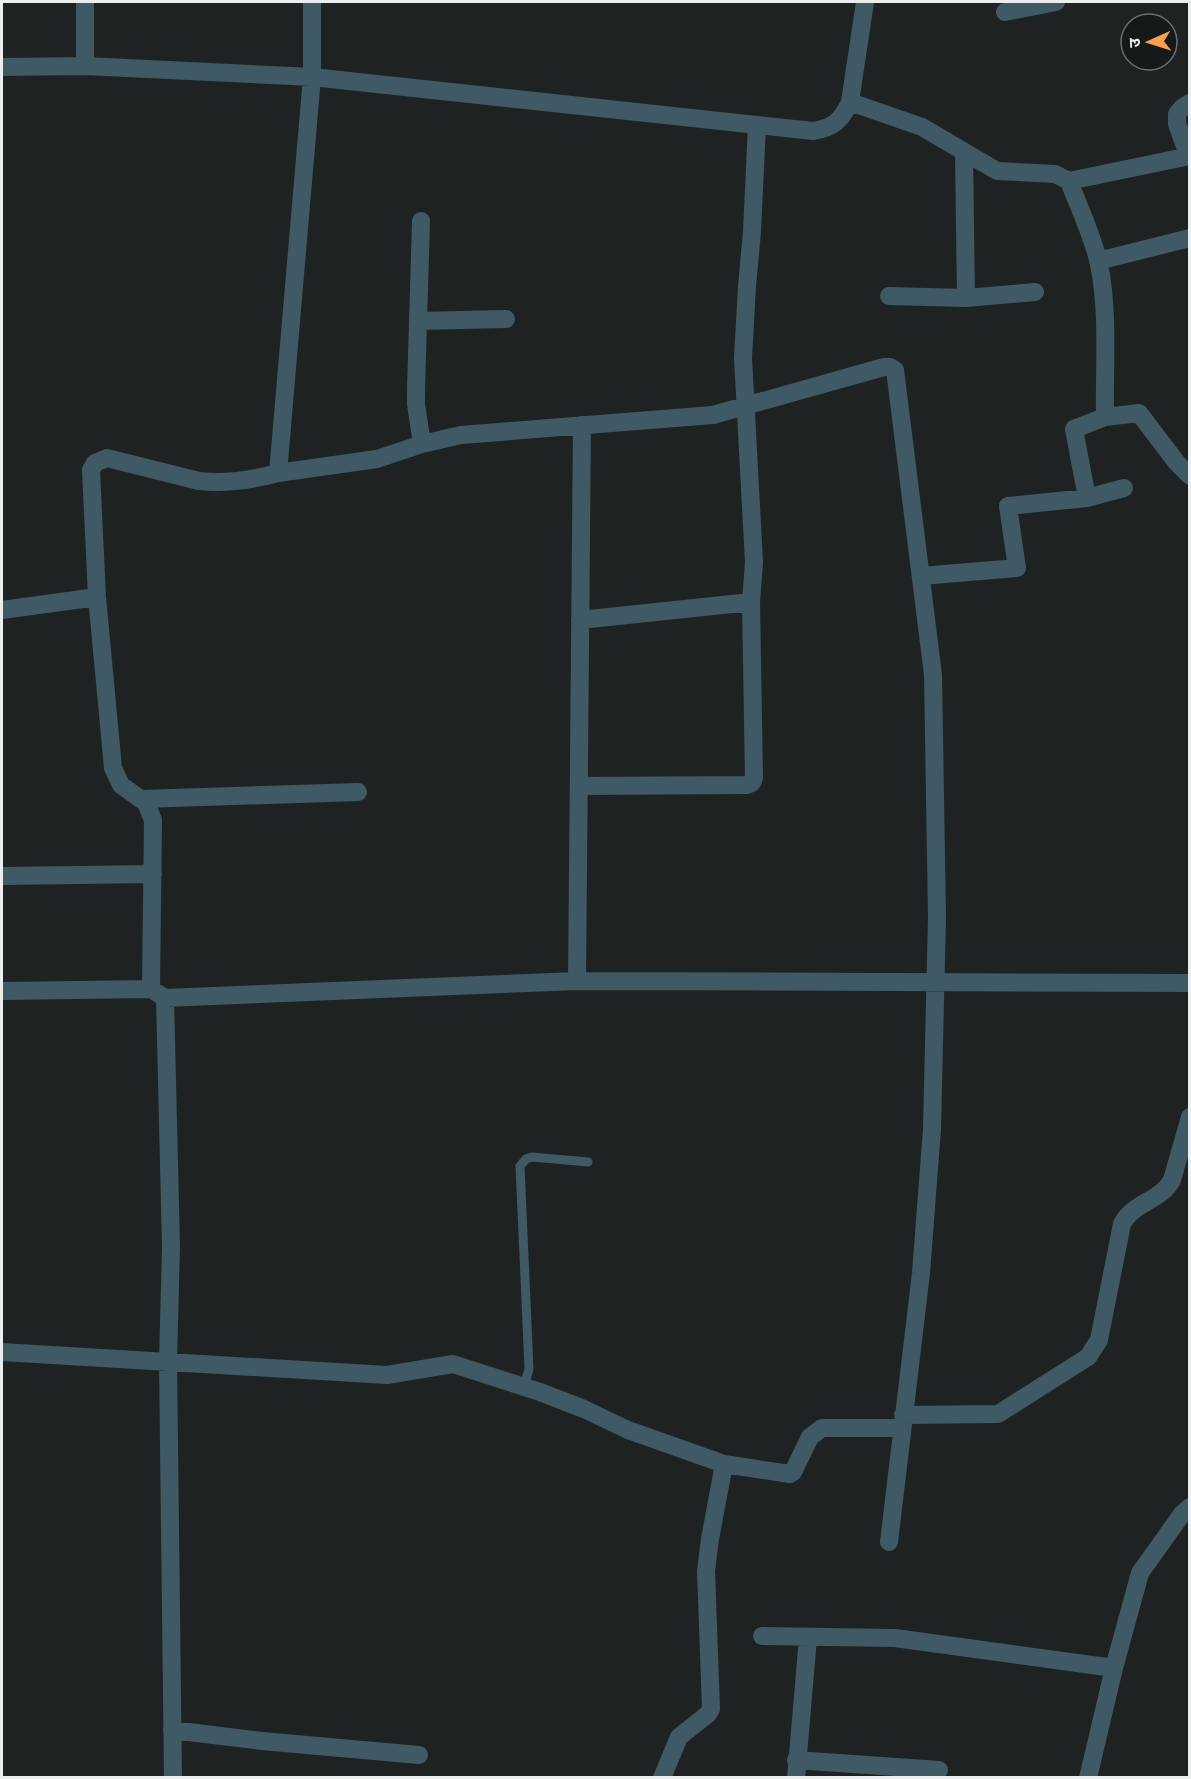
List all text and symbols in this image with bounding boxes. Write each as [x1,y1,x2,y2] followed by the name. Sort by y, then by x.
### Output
[1119,12,1179,72] north arrow
[1125,37,1144,48] text: उ

